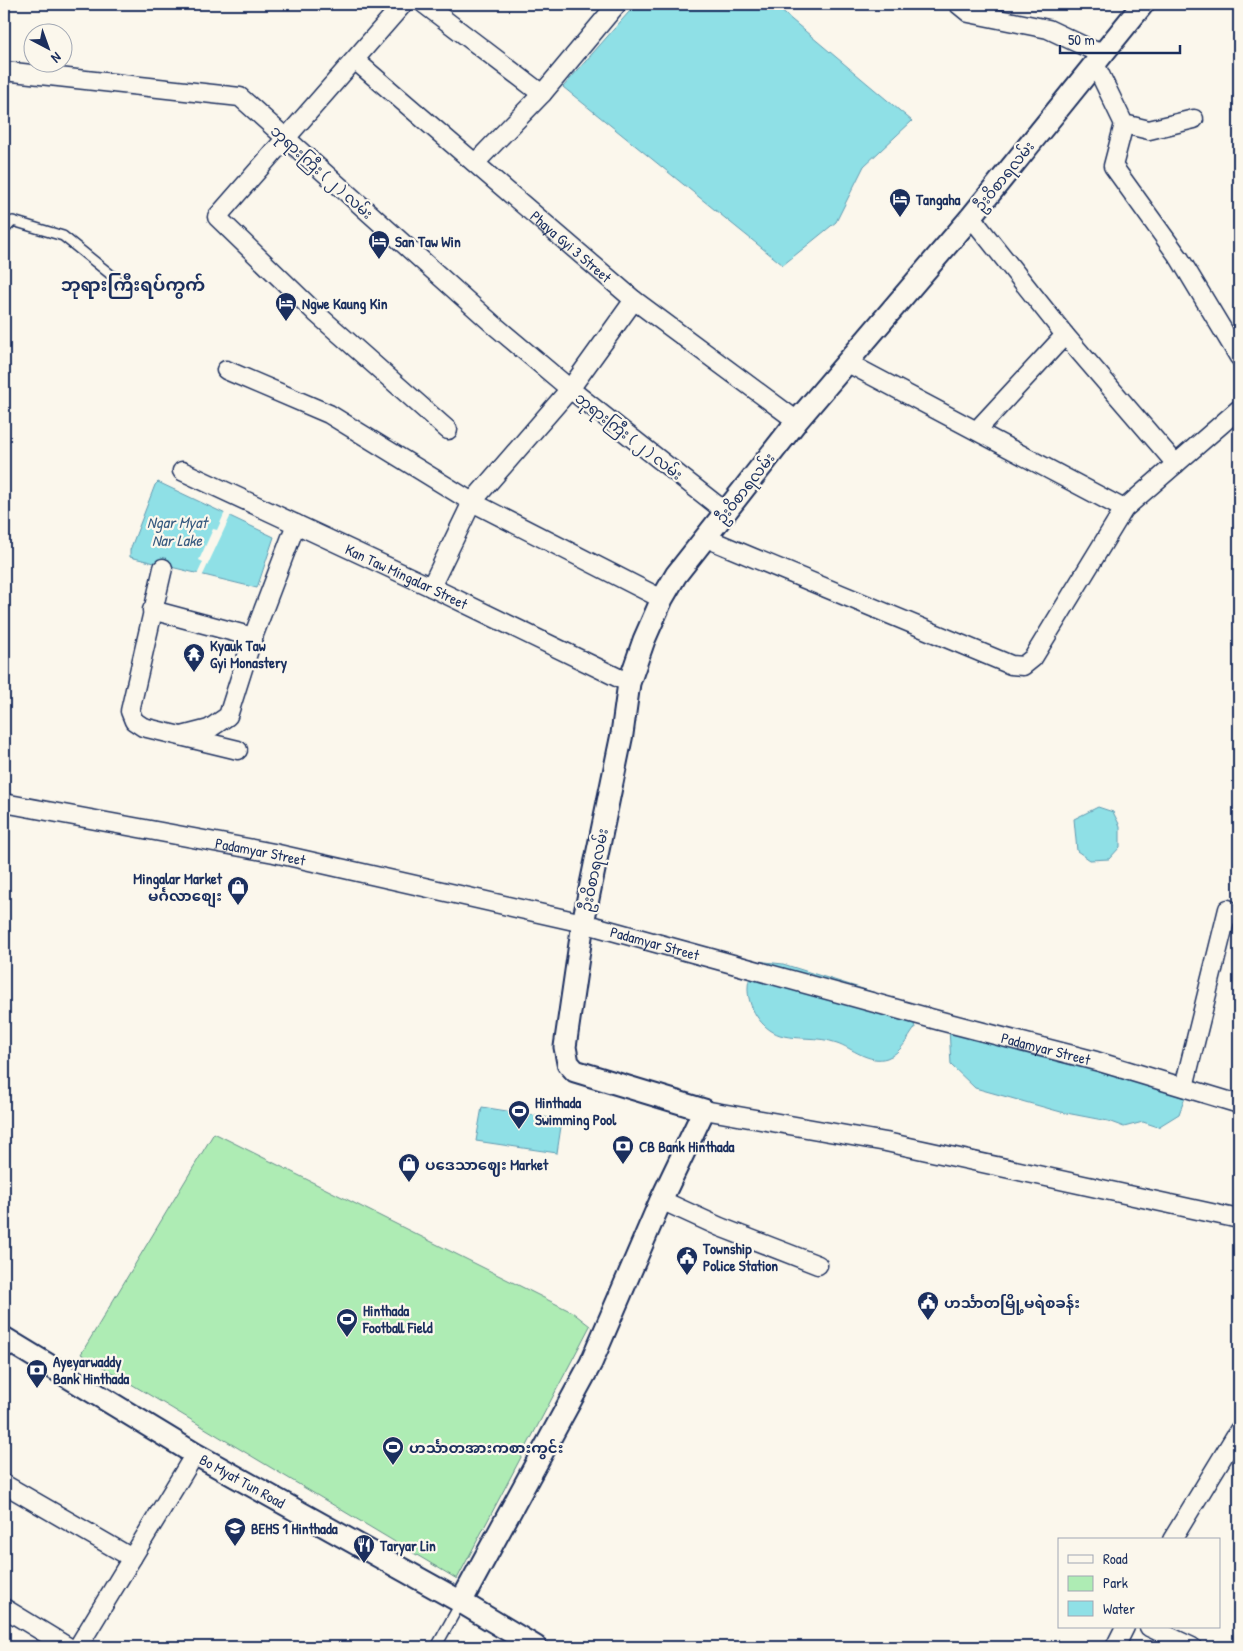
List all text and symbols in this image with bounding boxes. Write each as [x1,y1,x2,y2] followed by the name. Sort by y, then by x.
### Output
[22,22,72,72] north arrow
[1060,22,1180,54] scale bar
[1068,29,1095,50] text: 50 m
[47,49,66,68] text: N
[265,120,378,225] street label: ဘုရားကြီး ( ၂ ) လမ်း
[969,136,1040,217] street label: ဦးဝိစာရလမ်း
[888,187,912,218] hotel icon: Tangaha
[915,189,961,211] place label: Tangaha
[526,205,617,287] street label: Phaya Gyi 3 Street
[367,229,391,260] hotel icon: San Taw Win
[395,231,461,252] place label: San Taw Win
[61,272,205,299] district label: ဘုရားကြီးရပ်ကွက်
[274,291,298,322] hotel icon: Ngwe Kaung Kin
[302,293,388,315] place label: Ngwe Kaung Kin
[570,387,687,486] street label: ဘုရားကြီး ( ၂ ) လမ်း
[711,448,781,529] street label: ဦးဝိစာရလမ်း
[147,511,209,551] water label: Ngar Myat Nar Lake
[342,538,472,614] street label: Kan Taw Mingalar Street
[210,635,288,674] place label: Kyauk Taw Gyi Monastery
[182,642,206,673] temple icon: Kyauk Taw Gyi Monastery
[575,826,615,914] street label: ဦးဝိစာရလမ်း
[214,832,309,871] street label: Padamyar Street
[133,868,223,908] place label: Mingalar Market မင်္ဂလာစျေး
[226,875,250,906] shop icon: Mingalar Market မင်္ဂလာစျေး
[608,920,703,965] street label: Padamyar Street
[999,1027,1094,1070] street label: Padamyar Street
[535,1092,617,1131] place label: Hinthada Swimming Pool
[507,1099,531,1130] sports icon: Hinthada Swimming Pool
[611,1134,635,1165] bank icon: CB Bank Hinthada
[639,1136,735,1157] place label: CB Bank Hinthada
[397,1152,421,1183] shop icon: ပဒေသာဈေး Market
[425,1154,549,1177] place label: ပဒေသာဈေး Market
[702,1238,778,1276] place label: Township Police Station
[675,1245,699,1276] public building icon: Township Police Station
[916,1290,940,1321] public building icon: ဟင်္သာတမြို့မရဲစခန်း
[944,1292,1080,1315] place label: ဟင်္သာတမြို့မရဲစခန်း
[362,1300,433,1338] place label: Hinthada Football Field
[335,1307,359,1338] sports icon: Hinthada Football Field
[53,1351,129,1389] place label: Ayeyarwaddy Bank Hinthada
[25,1358,49,1389] bank icon: Ayeyarwaddy Bank Hinthada
[381,1435,405,1466] sports icon: ဟင်္သာတအားကစားကွင်း
[409,1437,563,1460] place label: ဟင်္သာတအားကစားကွင်း
[196,1448,289,1513] street label: Bo Myat Tun Road
[223,1516,247,1547] school or university icon: BEHS 1 Hinthada
[251,1518,338,1539] place label: BEHS 1 Hinthada
[352,1533,376,1564] restaurant icon: Taryar Lin
[379,1535,436,1557] place label: Taryar Lin
[1058,1538,1220,1628] legend
[1103,1548,1128,1569] text: Road
[1103,1572,1128,1593] text: Park
[1103,1598,1135,1619] text: Water

